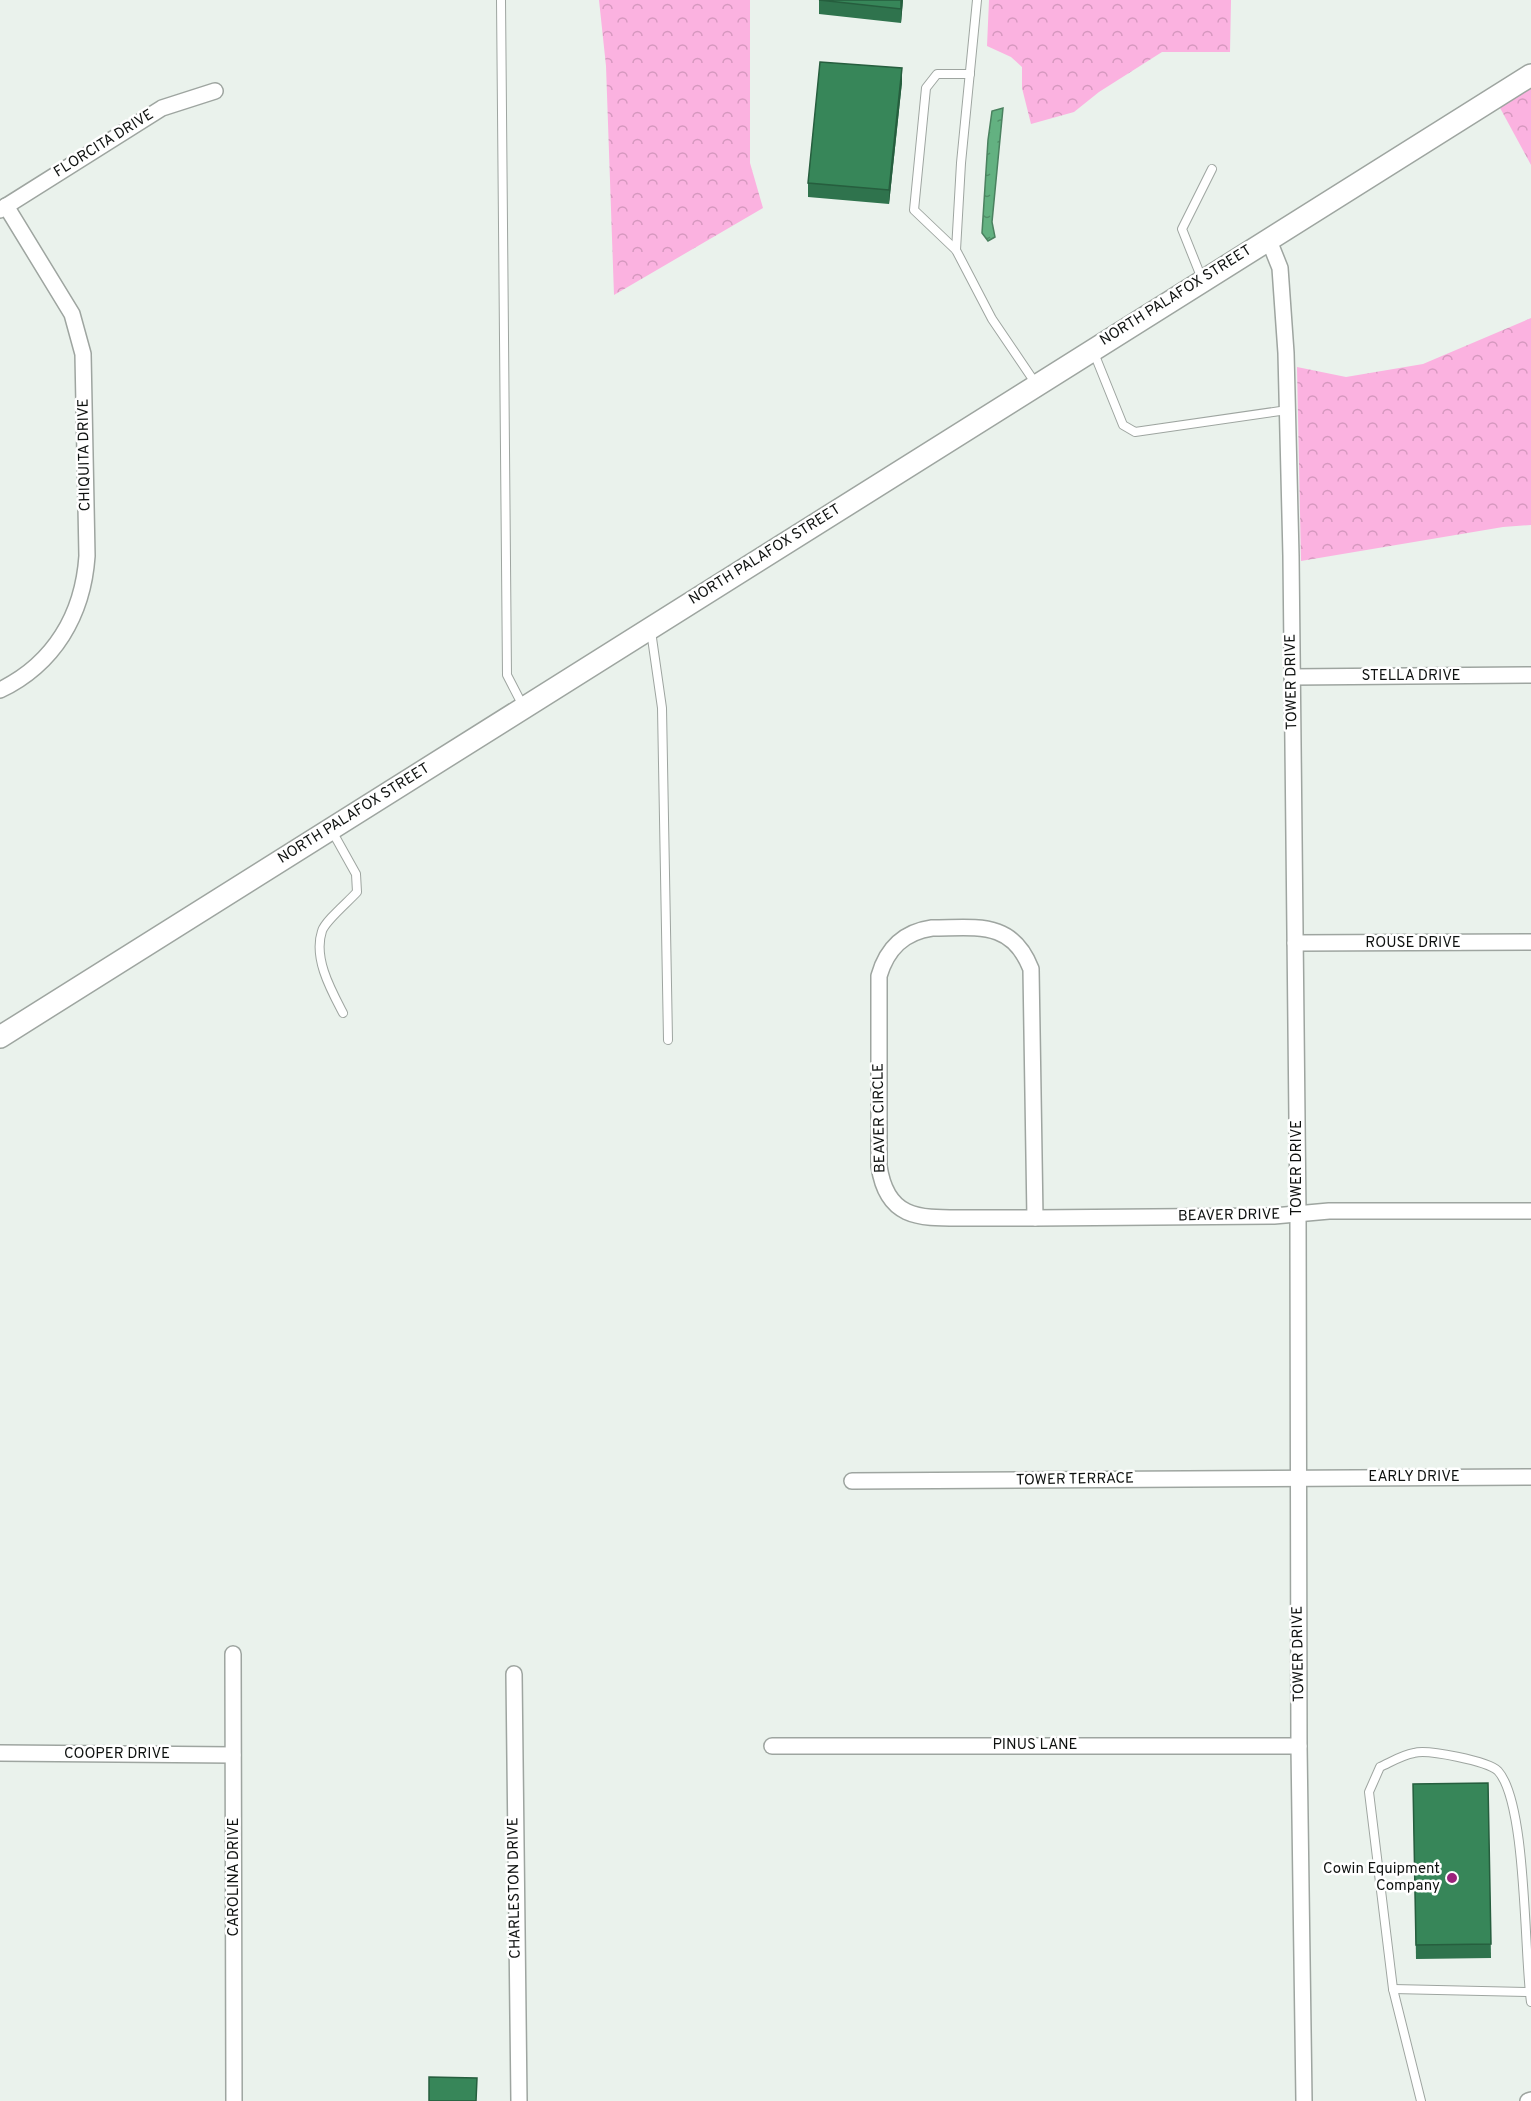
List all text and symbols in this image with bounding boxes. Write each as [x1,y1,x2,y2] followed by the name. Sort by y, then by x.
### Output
[51,106,157,182] street label: FLORCITA DRIVE
[1096,241,1256,351] street label: NORTH PALAFOX STREET
[75,399,95,511] street label: CHIQUITA DRIVE
[685,500,845,610] street label: NORTH PALAFOX STREET
[1282,634,1302,730] street label: TOWER DRIVE
[1361,667,1461,686] street label: STELLA DRIVE
[274,759,434,869] street label: NORTH PALAFOX STREET
[1365,934,1461,953] street label: ROUSE DRIVE
[870,1063,890,1173] street label: BEAVER CIRCLE
[1288,1120,1307,1216] street label: TOWER DRIVE
[1178,1206,1280,1226] street label: BEAVER DRIVE
[1368,1468,1460,1487] street label: EARLY DRIVE
[1016,1469,1134,1491] street label: TOWER TERRACE
[1289,1606,1309,1702] street label: TOWER DRIVE
[992,1736,1078,1755] street label: PINUS LANE
[64,1745,170,1764] street label: COOPER DRIVE
[504,1817,526,1959] street label: CHARLESTON DRIVE
[225,1818,244,1936] street label: CAROLINA DRIVE
[1323,1860,1440,1896] place label: Cowin Equipment Company
[1445,1871,1459,1885] marker: Cowin Equipment Company

